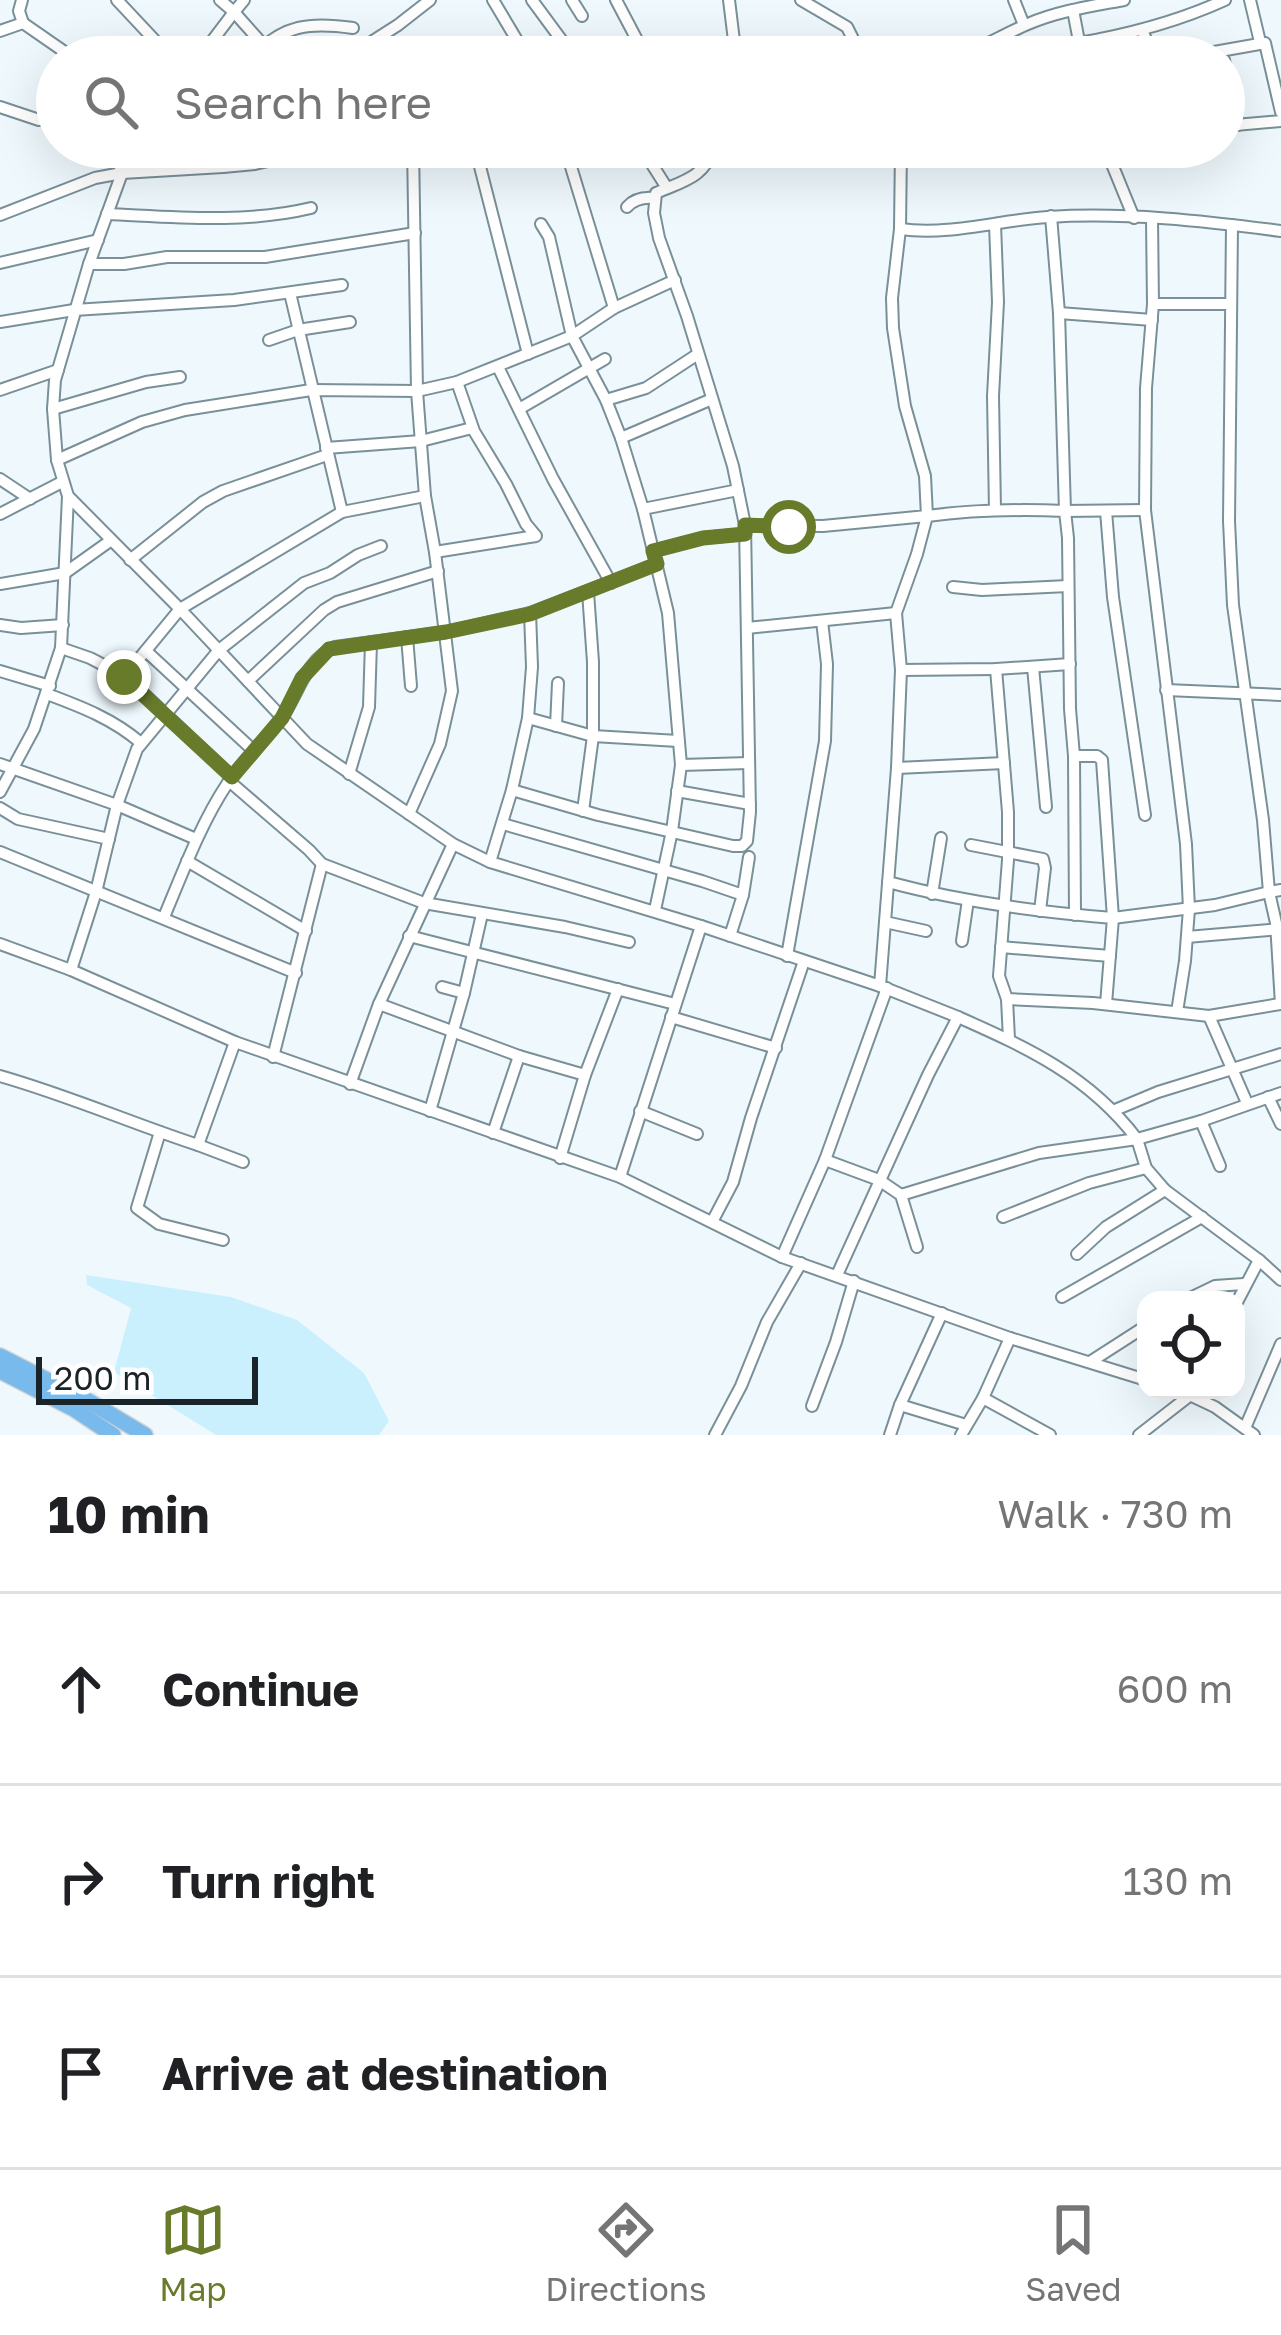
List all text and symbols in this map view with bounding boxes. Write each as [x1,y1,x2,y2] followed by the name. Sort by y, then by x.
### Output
[36,36,1245,168] search box
[78,69,144,135] icon: search
[174,75,432,129] text: Search here
[762,500,816,554] route start
[97,650,151,704] route end
[1137,1291,1245,1399] map controls
[1137,1291,1245,1399] button: locate
[36,1351,258,1404] scale bar
[54,1358,152,1397] text: 200 m
[48,1483,210,1544] text: 10 min
[997,1490,1233,1537] text: Walk · 730 m
[48,1656,114,1722] icon: ahead
[162,1662,359,1716] text: Continue
[1117,1665,1233,1712] text: 600 m
[48,1848,114,1914] icon: right
[162,1854,375,1908] text: Turn right
[1123,1857,1233,1904] text: 130 m
[48,2040,114,2106] icon: arrive
[162,2046,608,2100] text: Arrive at destination
[159,2197,227,2308] tab: Map
[545,2197,707,2308] tab: Directions
[1025,2197,1122,2308] tab: Saved

